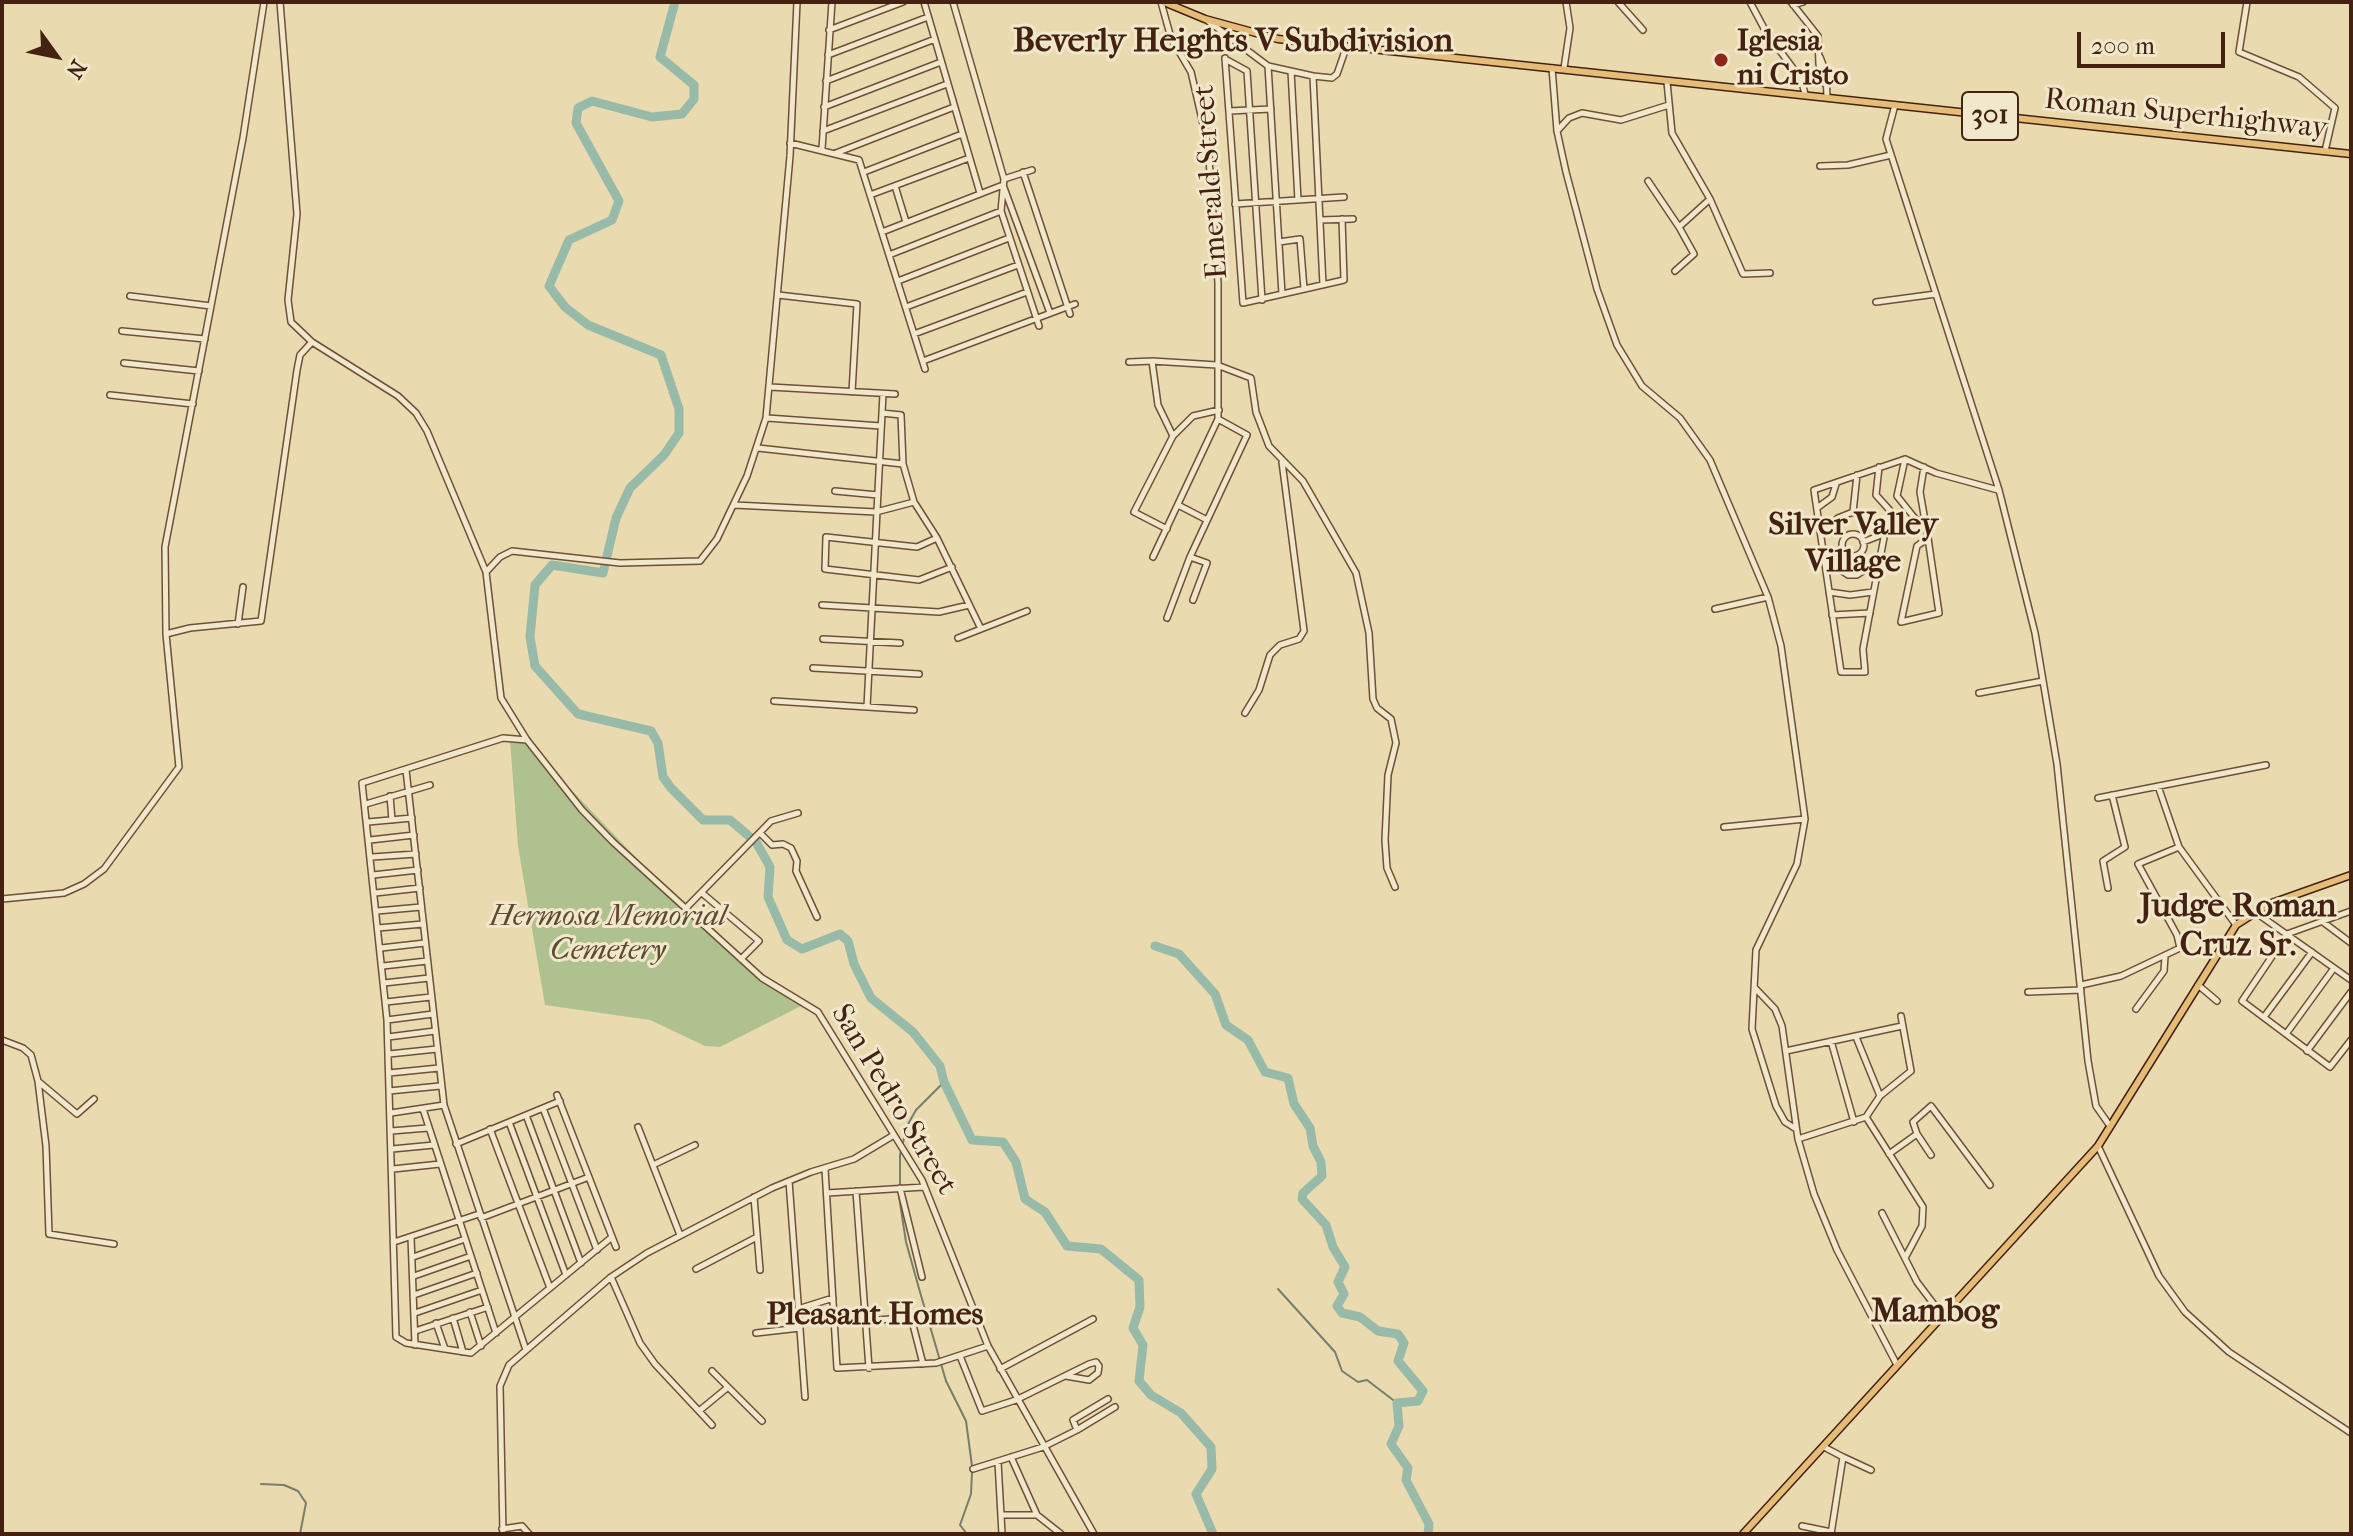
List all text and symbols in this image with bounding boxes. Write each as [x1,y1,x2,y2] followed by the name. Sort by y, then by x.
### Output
[16,16,96,96] north arrow
[2081,16,2229,66] scale bar
[1013,23,1453,63] district label: Beverly Heights V Subdivision
[1737,25,1848,96] place label: Iglesia ni Cristo
[2091,32,2155,60] text: 200 m
[1712,51,1730,69] marker: Iglesia ni Cristo
[61,55,92,83] text: N
[2043,82,2329,148] street label: Roman Superhighway
[1187,84,1237,280] street label: Emerald Street
[1962,92,2018,140] road number: 301
[1768,507,1938,582] district label: Silver Valley Village
[2139,888,2337,968] district label: Judge Roman Cruz Sr.
[490,900,726,970] park label: Hermosa Memorial Cemetery
[822,998,964,1202] street label: San Pedro Street
[1871,1293,1999,1333] district label: Mambog
[767,1297,983,1335] district label: Pleasant Homes

